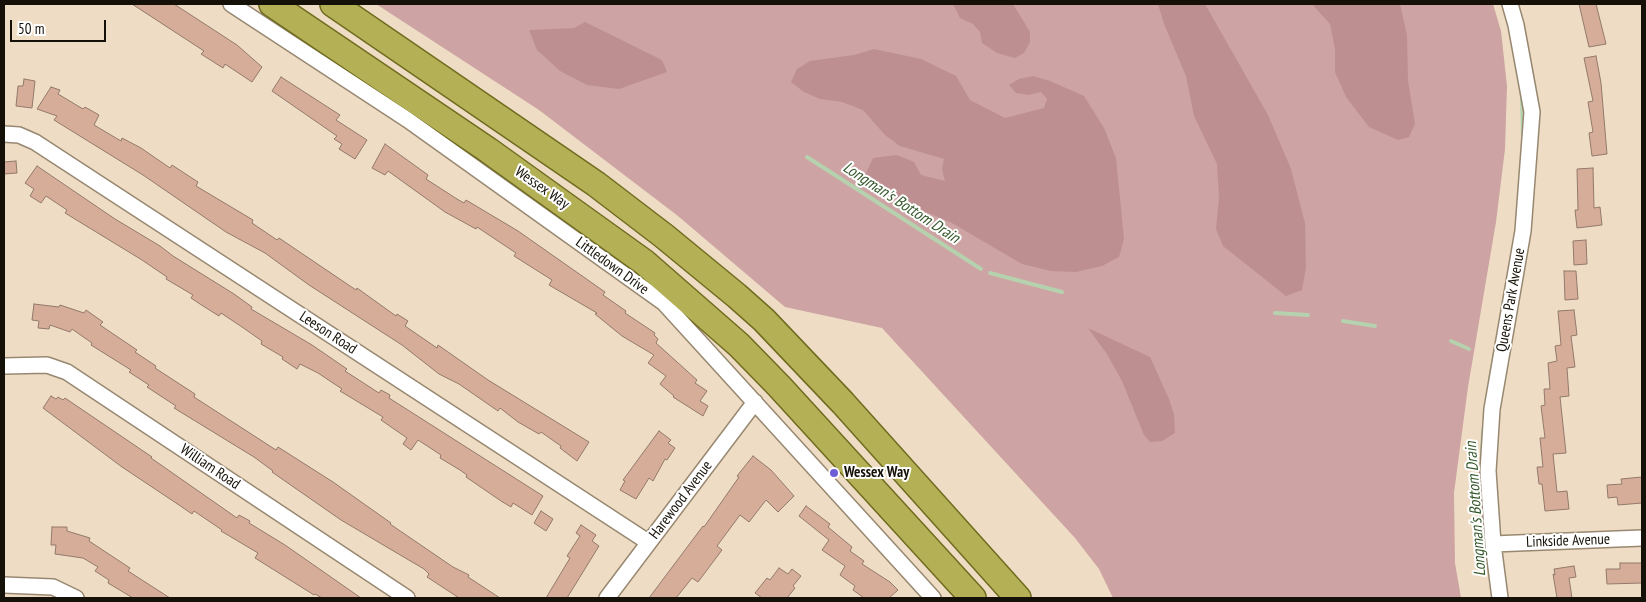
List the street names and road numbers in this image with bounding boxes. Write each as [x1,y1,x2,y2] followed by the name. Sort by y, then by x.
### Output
[511,163,573,213] street label: Wessex Way
[572,233,652,299] street label: Littledown Drive
[1493,247,1529,353] street label: Queens Park Avenue
[296,308,360,358] street label: Leeson Road
[177,440,243,494] street label: William Road
[646,457,716,543] street label: Harewood Avenue
[1526,531,1610,551] street label: Linkside Avenue

